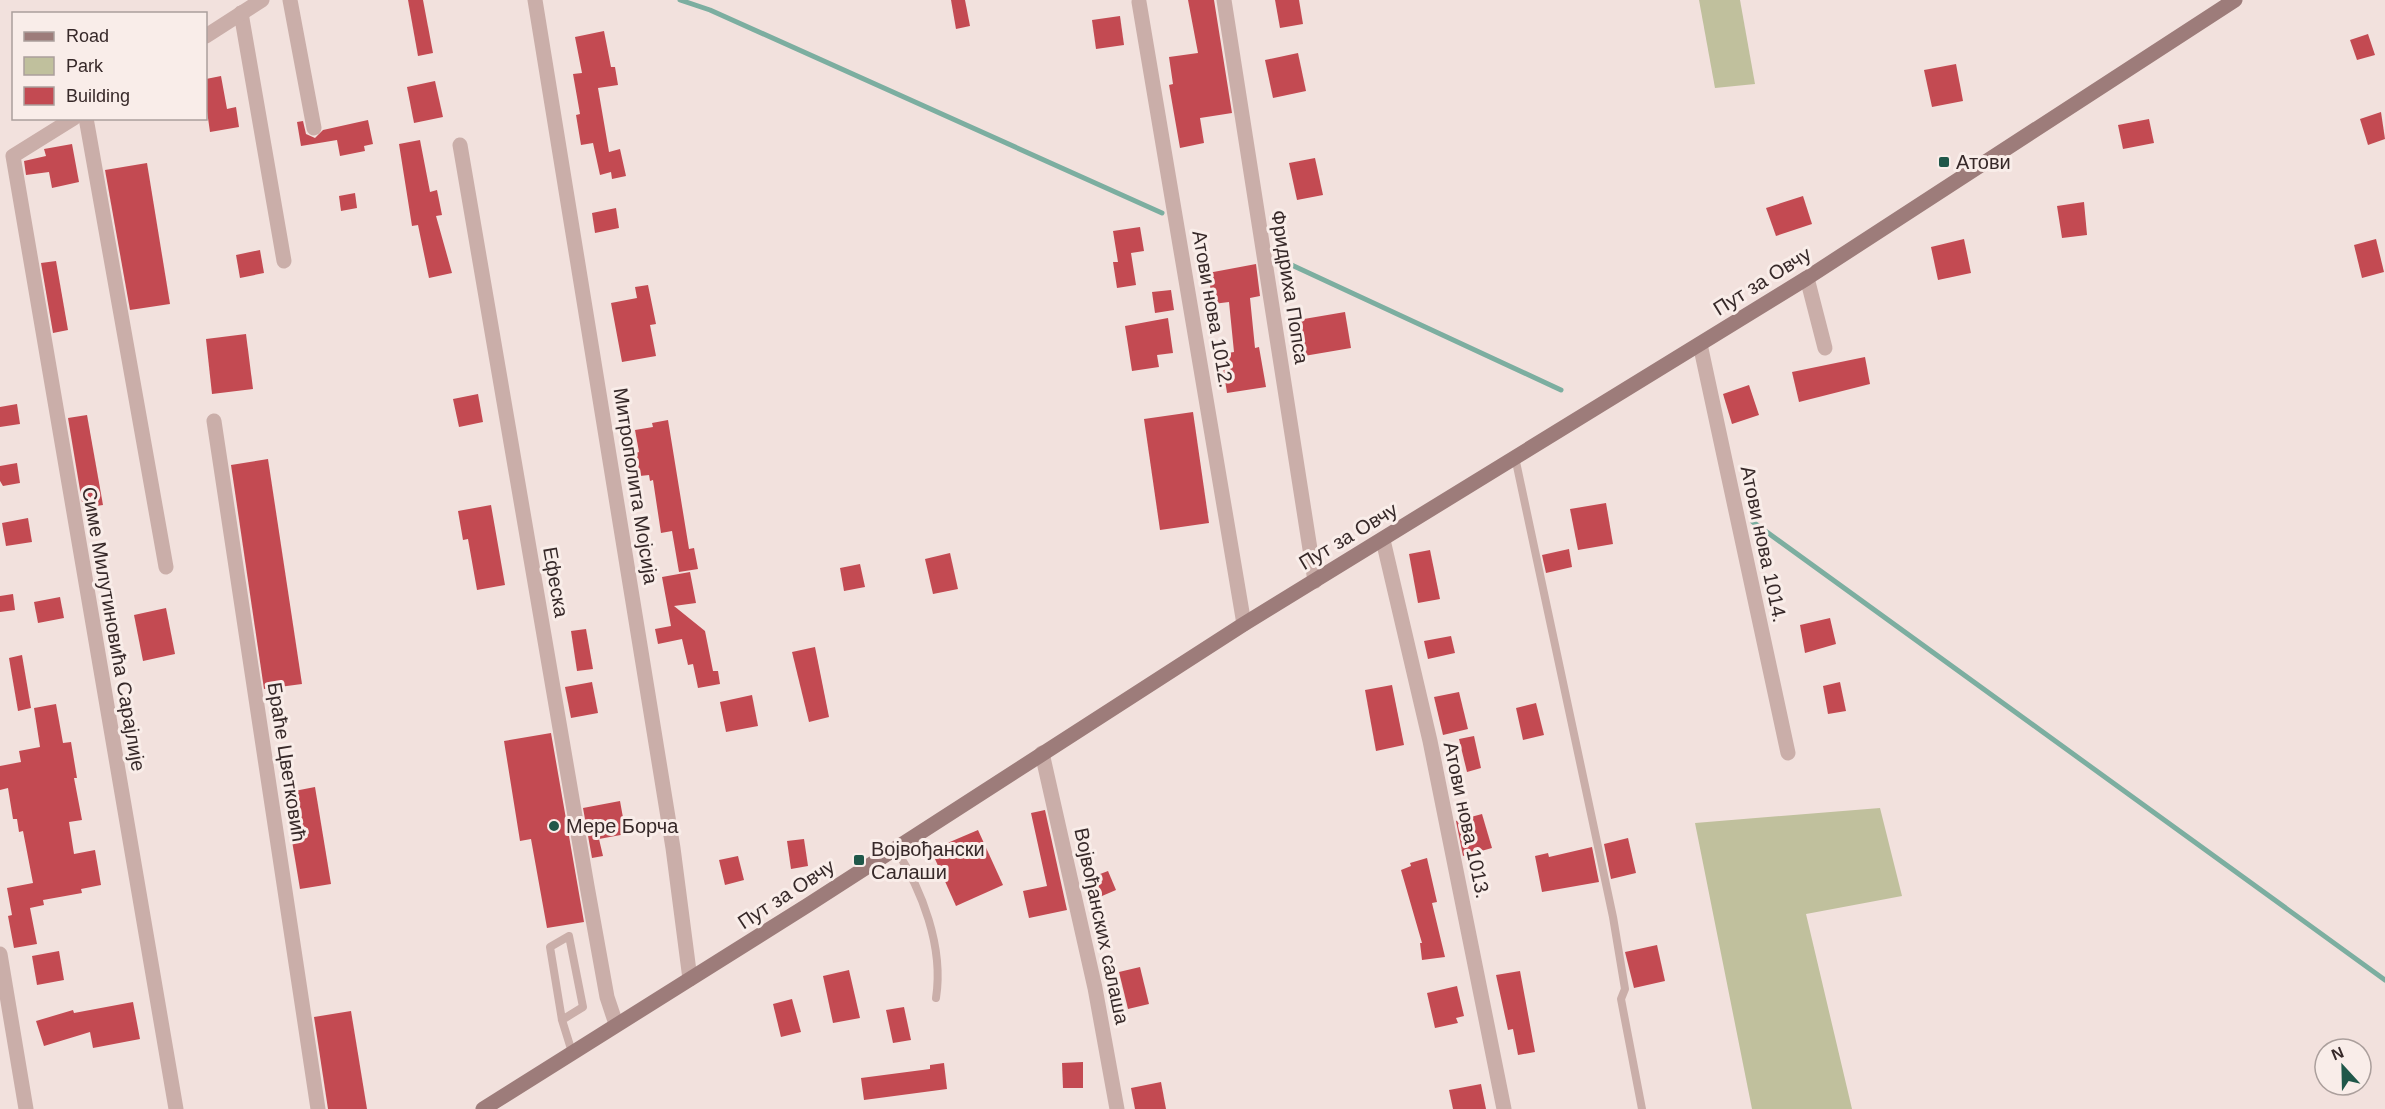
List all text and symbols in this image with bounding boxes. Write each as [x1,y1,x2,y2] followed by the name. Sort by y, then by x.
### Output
[12,12,207,120] legend
[66,26,109,46] text: Road
[66,56,104,76] text: Park
[66,86,130,106] text: Building
[1956,151,2011,173] place label: Атови
[1937,155,1951,169] marker: Атови
[1267,209,1313,366] street label: Фридриха Попса
[1188,228,1238,390] street label: Атови нова 1012.
[1709,242,1815,320] street label: Пут за Овчу
[610,386,663,587] street label: Митрополита Мојсија
[1737,464,1791,624] street label: Атови нова 1014.
[78,485,150,773] street label: Симе Милутиновића Сарајлије
[1295,498,1401,574] street label: Пут за Овчу
[539,545,573,620] street label: Ефеска
[264,681,310,843] street label: Браће Цветковић
[1440,740,1494,900] street label: Атови нова 1013.
[566,815,679,837] place label: Мере Борча
[547,819,561,833] marker: Мере Борча
[1070,826,1134,1027] street label: Војвођанских салаша
[871,838,985,883] place label: Војвођански Салаши
[852,853,866,867] marker: Војвођански Салаши
[734,855,838,933] street label: Пут за Овчу
[2313,1037,2373,1097] north arrow
[2329,1044,2346,1064] text: N

